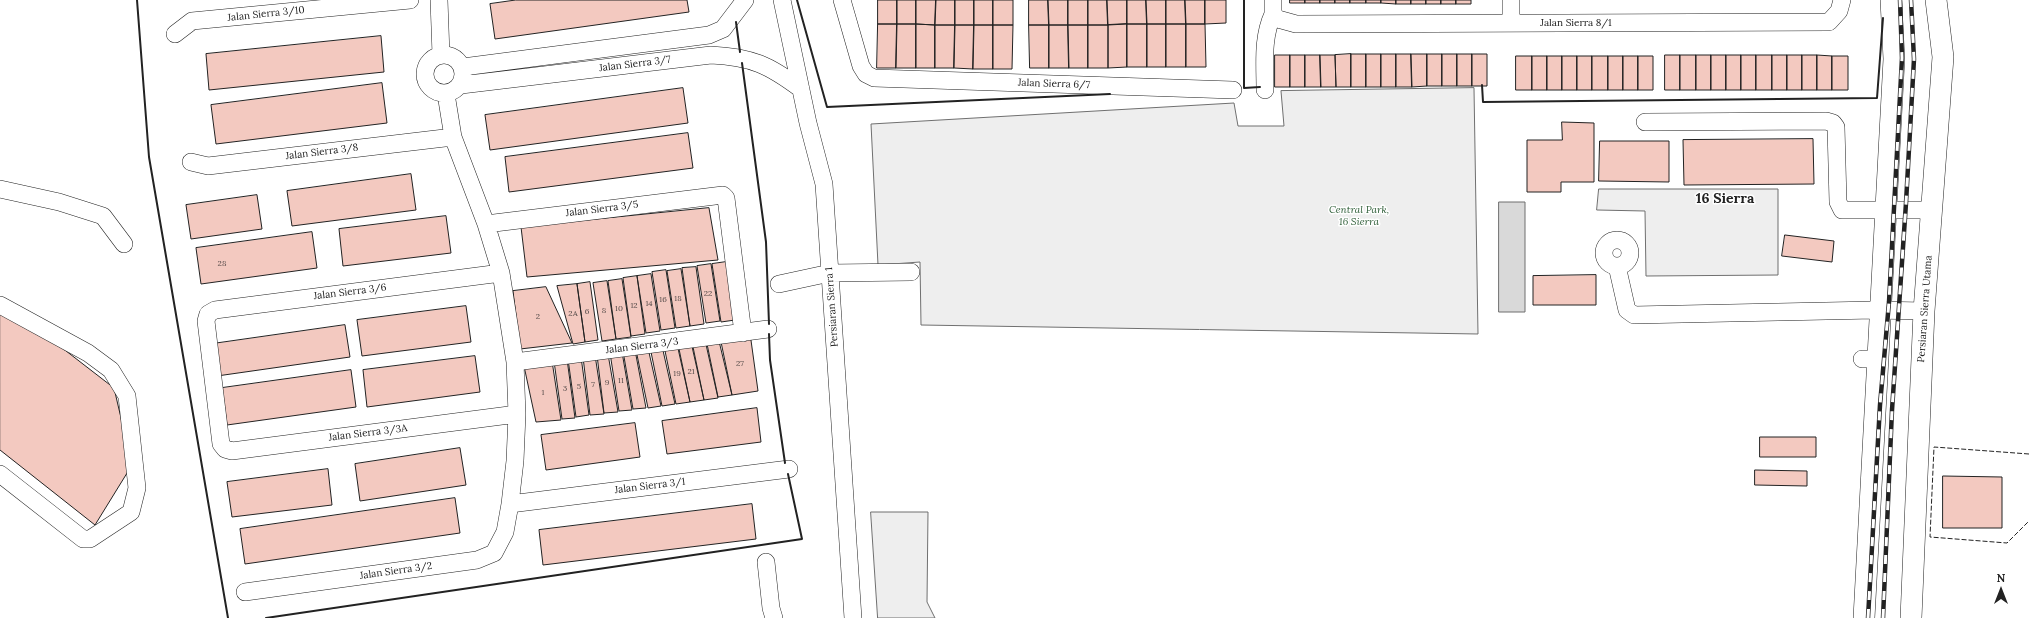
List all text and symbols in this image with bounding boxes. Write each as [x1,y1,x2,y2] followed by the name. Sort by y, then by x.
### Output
[227,4,305,24] street label: Jalan Sierra 3/10
[1540,17,1612,29] street label: Jalan Sierra 8/1
[598,54,672,74] street label: Jalan Sierra 3/7
[1018,77,1090,91] street label: Jalan Sierra 6/7
[285,142,359,162] street label: Jalan Sierra 3/8
[1696,191,1754,207] district label: 16 Sierra
[565,199,639,219] street label: Jalan Sierra 3/5
[1329,204,1389,228] park label: Central Park, 16 Sierra
[1915,255,1935,363] street label: Persiaran Sierra Utama
[218,259,226,269] house number: 28
[823,267,841,347] street label: Persiaran Sierra 1
[313,282,387,302] street label: Jalan Sierra 3/6
[704,289,712,299] house number: 22
[674,294,682,304] house number: 18
[659,295,667,305] house number: 16
[645,299,653,309] house number: 14
[630,301,638,311] house number: 12
[615,304,623,314] house number: 10
[602,306,606,316] house number: 8
[585,307,589,317] house number: 6
[568,309,578,319] house number: 2A
[536,312,540,322] house number: 2
[605,336,679,356] street label: Jalan Sierra 3/3
[736,359,744,369] house number: 27
[687,367,695,377] house number: 21
[673,369,681,379] house number: 19
[618,376,624,386] house number: 11
[605,378,609,388] house number: 9
[591,380,595,390] house number: 7
[577,382,581,392] house number: 5
[563,384,567,394] house number: 3
[542,388,544,398] house number: 1
[328,422,408,444] street label: Jalan Sierra 3/3A
[614,476,686,496] street label: Jalan Sierra 3/1
[359,560,433,582] street label: Jalan Sierra 3/2
[1981,570,2021,610] north arrow
[1997,571,2005,585] text: N

